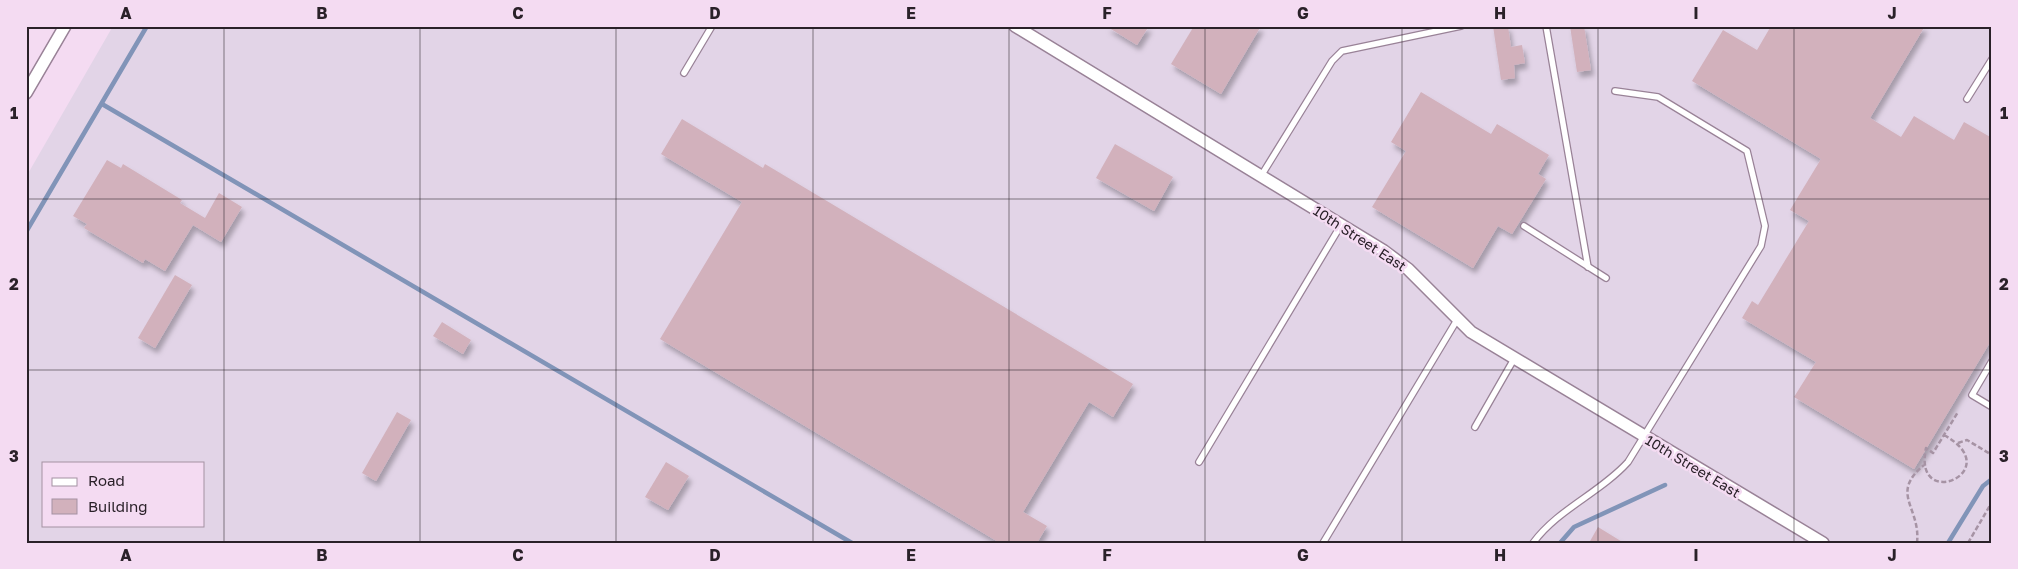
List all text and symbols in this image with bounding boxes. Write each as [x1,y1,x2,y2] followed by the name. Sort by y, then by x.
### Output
[120,3,132,23] text: A
[316,3,328,23] text: B
[512,3,524,23] text: C
[709,3,721,23] text: D
[906,3,916,23] text: E
[1102,3,1112,23] text: F
[1297,3,1309,23] text: G
[1494,3,1506,23] text: H
[1693,3,1699,23] text: I
[1887,3,1897,23] text: J
[10,103,18,123] text: 1
[2000,103,2008,123] text: 1
[1310,202,1410,274] street label: 10th Street East
[9,274,19,294] text: 2
[1999,274,2009,294] text: 2
[1643,431,1743,501] street label: 10th Street East
[9,446,19,466] text: 3
[1999,446,2009,466] text: 3
[42,462,205,526] legend
[88,471,125,489] text: Road
[88,497,148,515] text: Building
[120,545,132,565] text: A
[316,545,328,565] text: B
[512,545,524,565] text: C
[709,545,721,565] text: D
[906,545,916,565] text: E
[1102,545,1112,565] text: F
[1297,545,1309,565] text: G
[1494,545,1506,565] text: H
[1693,545,1699,565] text: I
[1887,545,1897,565] text: J

